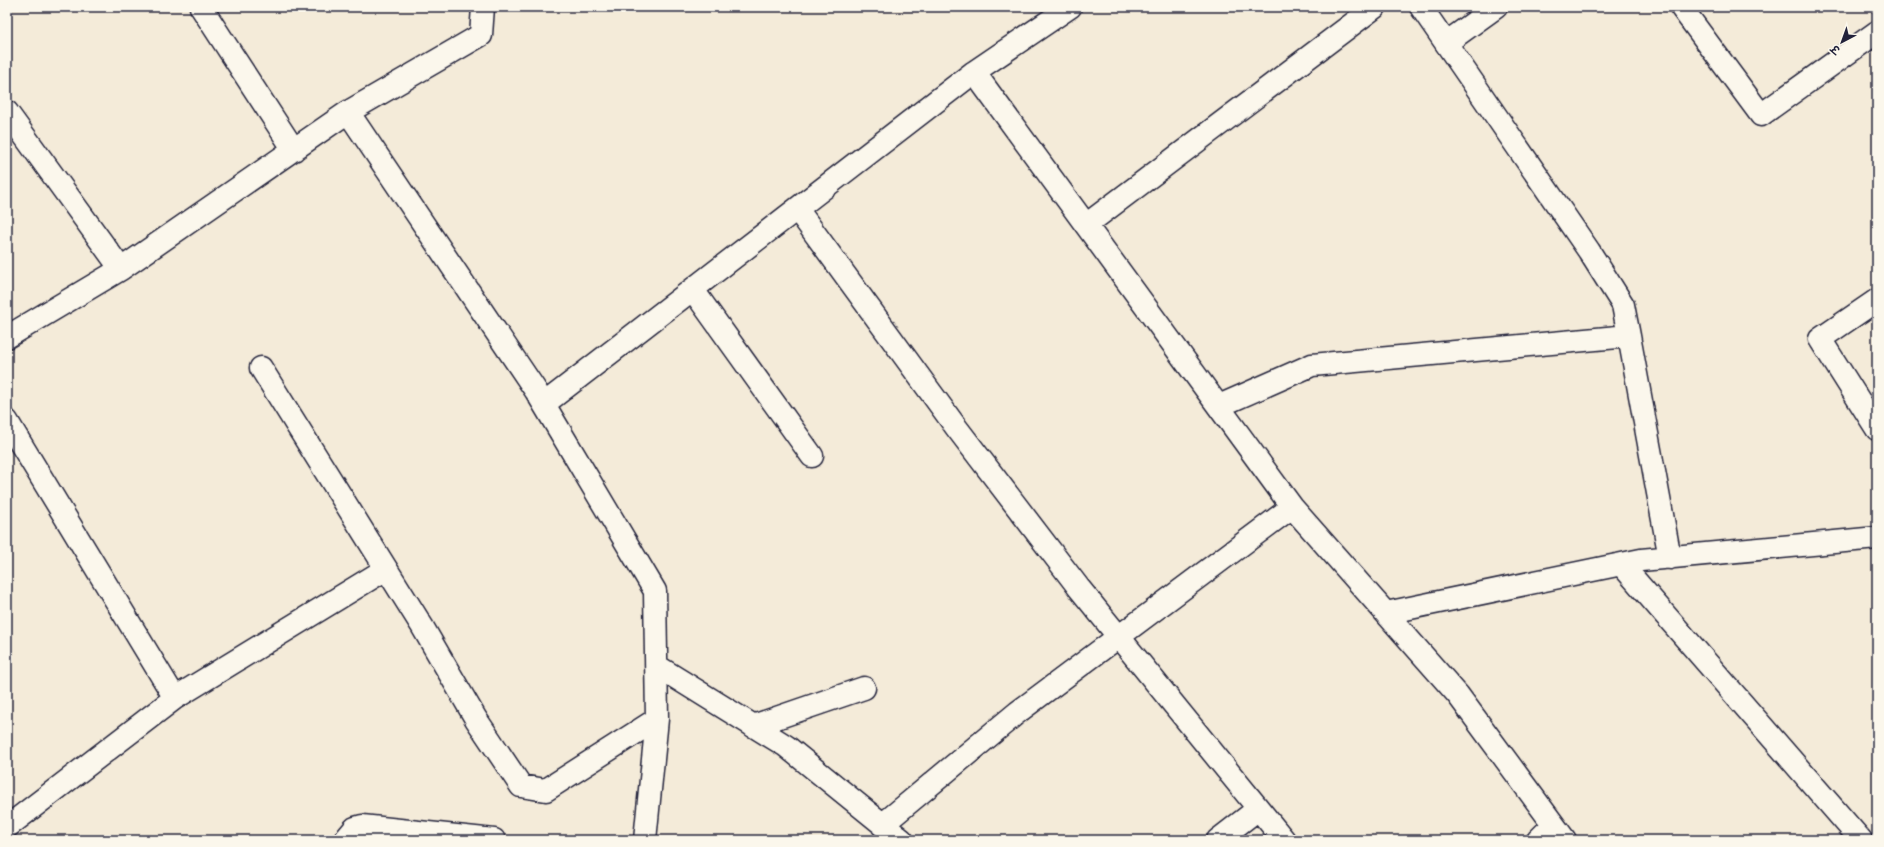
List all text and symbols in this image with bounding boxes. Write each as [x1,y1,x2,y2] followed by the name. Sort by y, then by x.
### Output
[1822,22,1862,62] north arrow
[1827,41,1844,57] text: उ

